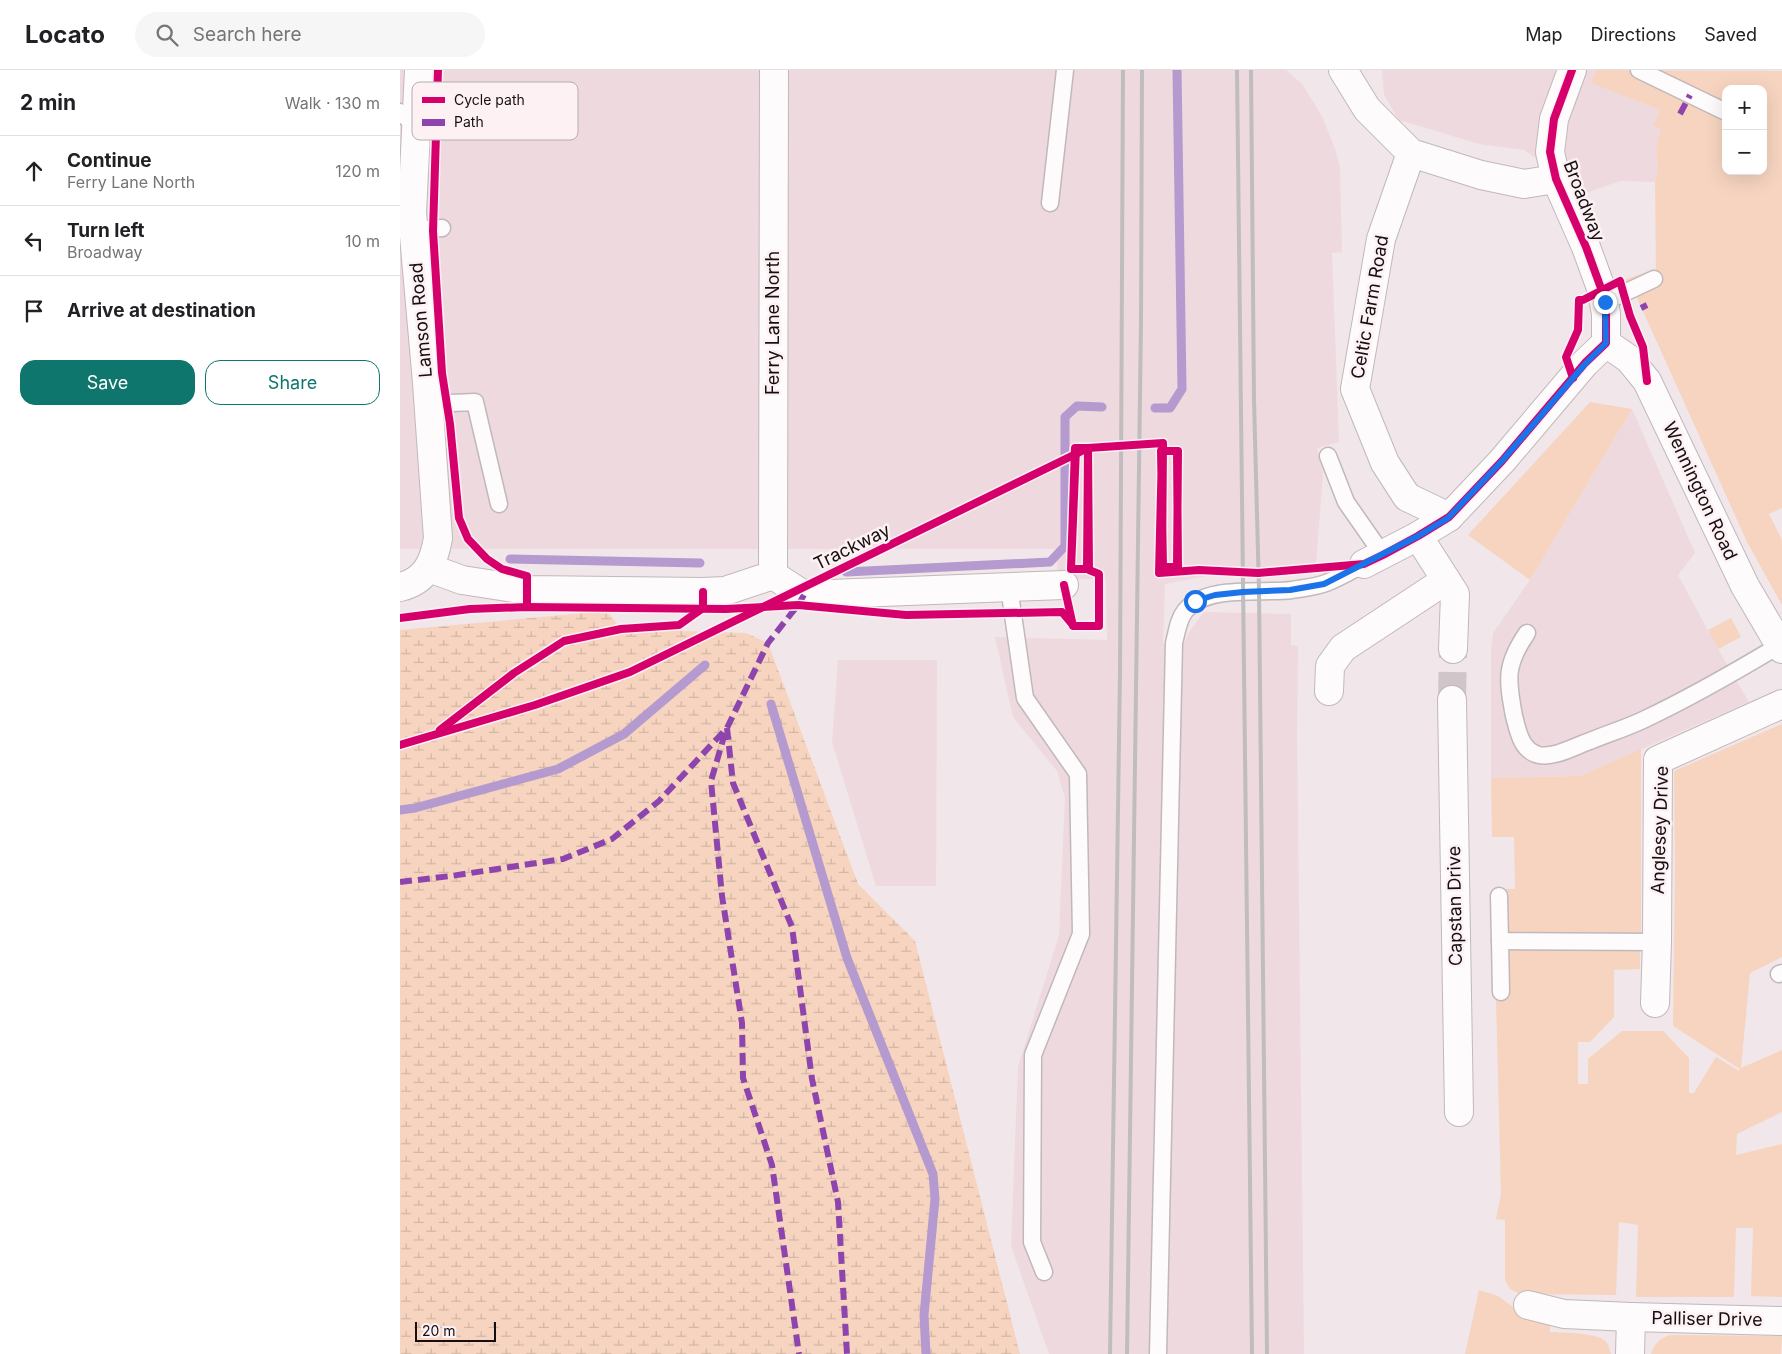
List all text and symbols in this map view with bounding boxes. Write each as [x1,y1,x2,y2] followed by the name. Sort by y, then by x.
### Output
[135,12,485,57] search box
[25,20,105,49] text: Locato
[153,21,181,49] icon: search
[193,23,301,46] text: Search here
[1525,24,1563,45] text: Map
[1591,24,1676,45] text: Directions
[1704,24,1757,45] text: Saved
[412,82,578,140] legend
[1722,85,1767,175] map controls
[1722,85,1767,130] button: +
[20,90,76,115] text: 2 min
[454,91,525,108] text: Cycle path
[285,93,380,113] text: Walk · 130 m
[454,113,484,130] text: Path
[1722,130,1767,175] button: −
[67,149,152,172] text: Continue
[20,157,48,185] icon: ahead
[1559,157,1610,244] street label: Broadway
[335,161,380,181] text: 120 m
[67,172,195,192] text: Ferry Lane North
[67,219,145,242] text: Turn left
[20,227,48,255] icon: left
[345,231,380,251] text: 10 m
[1347,233,1392,380] street label: Celtic Farm Road
[67,242,143,262] text: Broadway
[762,251,783,395] street label: Ferry Lane North
[405,262,436,378] street label: Lamson Road
[1594,291,1617,314] route end
[20,297,48,325] icon: arrive
[67,299,256,322] text: Arrive at destination
[20,360,195,405] button: Save
[205,360,380,405] button: Share
[1659,418,1742,563] street label: Wennington Road
[810,519,893,574] street label: Trackway
[1184,590,1207,613] route start
[1647,765,1672,895] street label: Anglesey Drive
[1443,846,1466,966] street label: Capstan Drive
[1651,1307,1763,1330] street label: Palliser Drive
[415,1319,496,1342] scale bar
[422,1322,456,1339] text: 20 m

